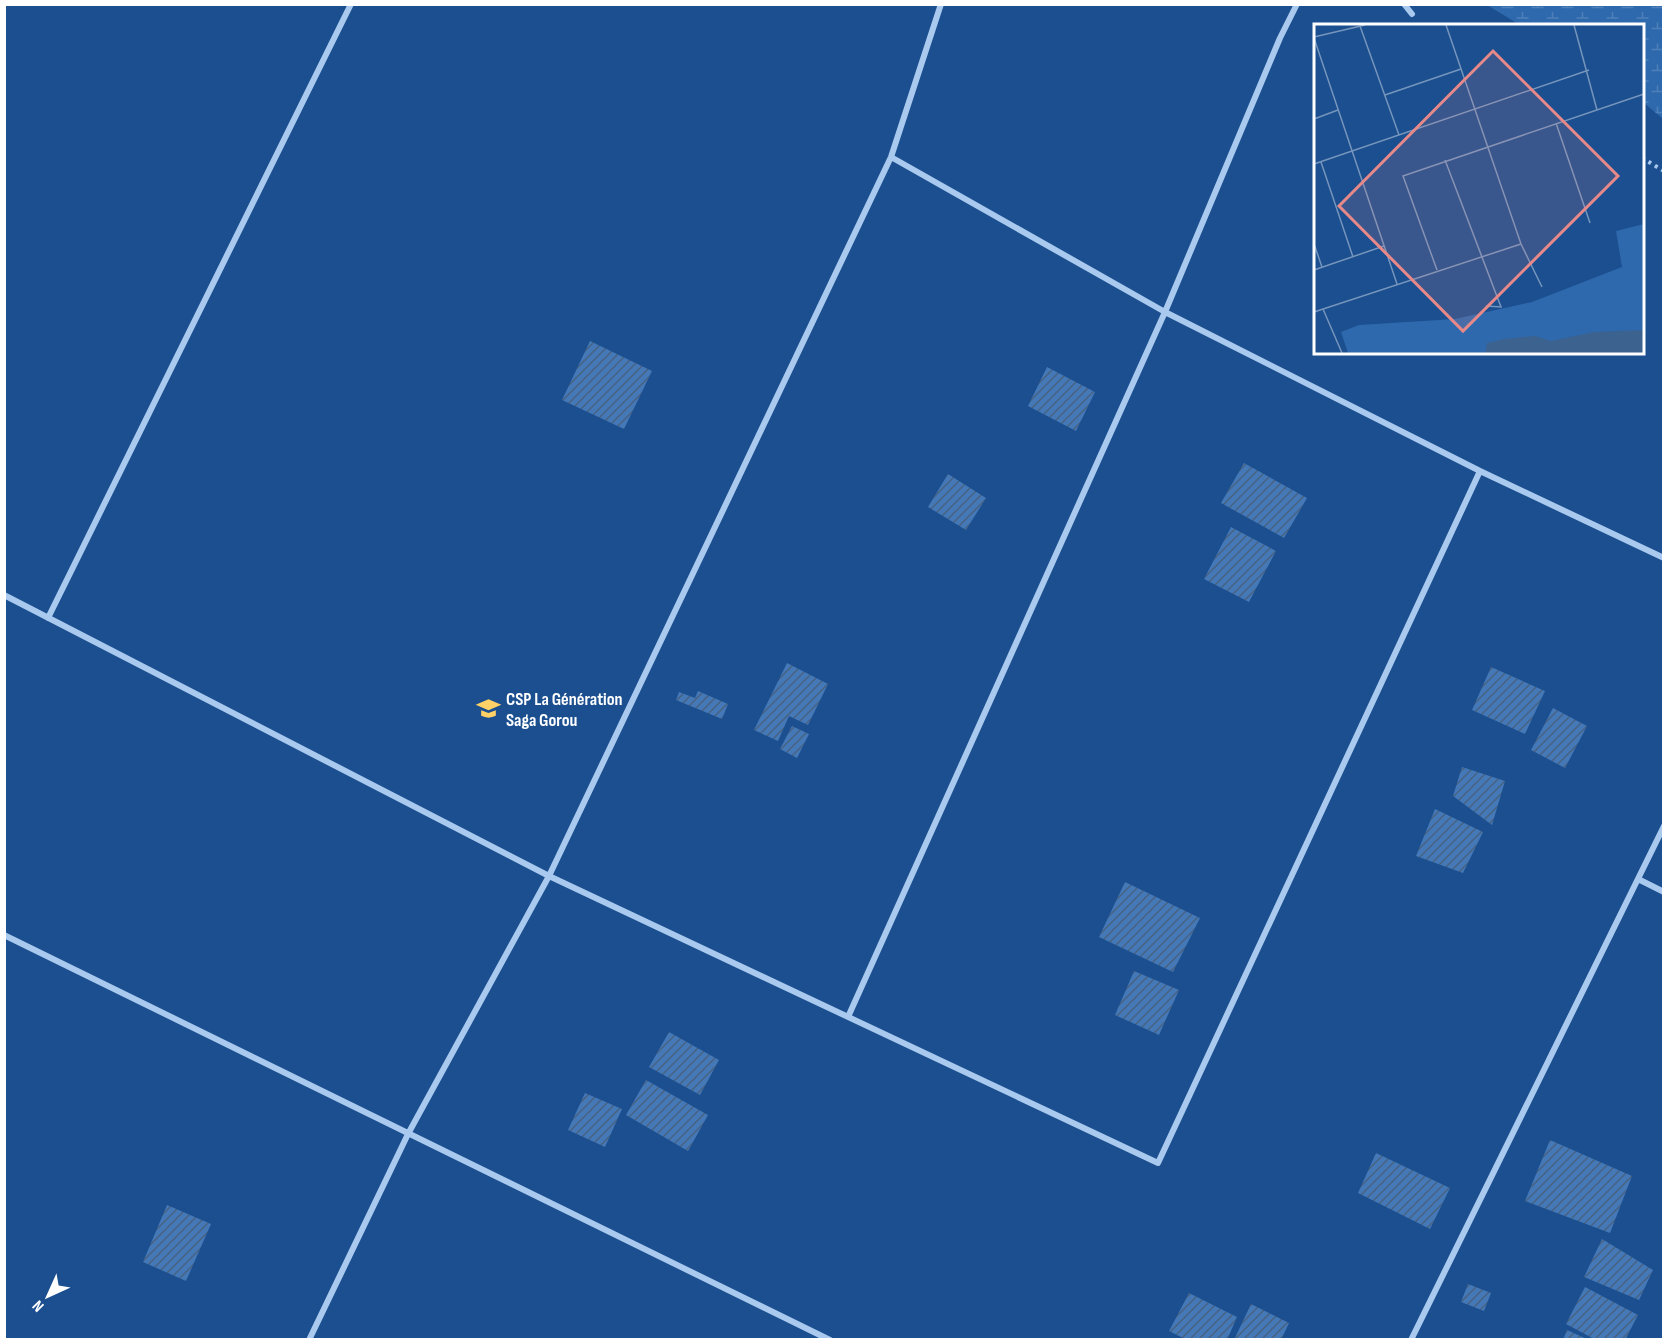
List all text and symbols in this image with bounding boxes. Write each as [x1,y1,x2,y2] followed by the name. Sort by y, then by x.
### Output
[1314,24,1644,354] inset map
[506,689,623,731] place label: CSP La Génération Saga Gorou
[475,696,501,722] school or university icon: CSP La Génération Saga Gorou
[18,1266,78,1326] north arrow
[29,1296,48,1315] text: N

